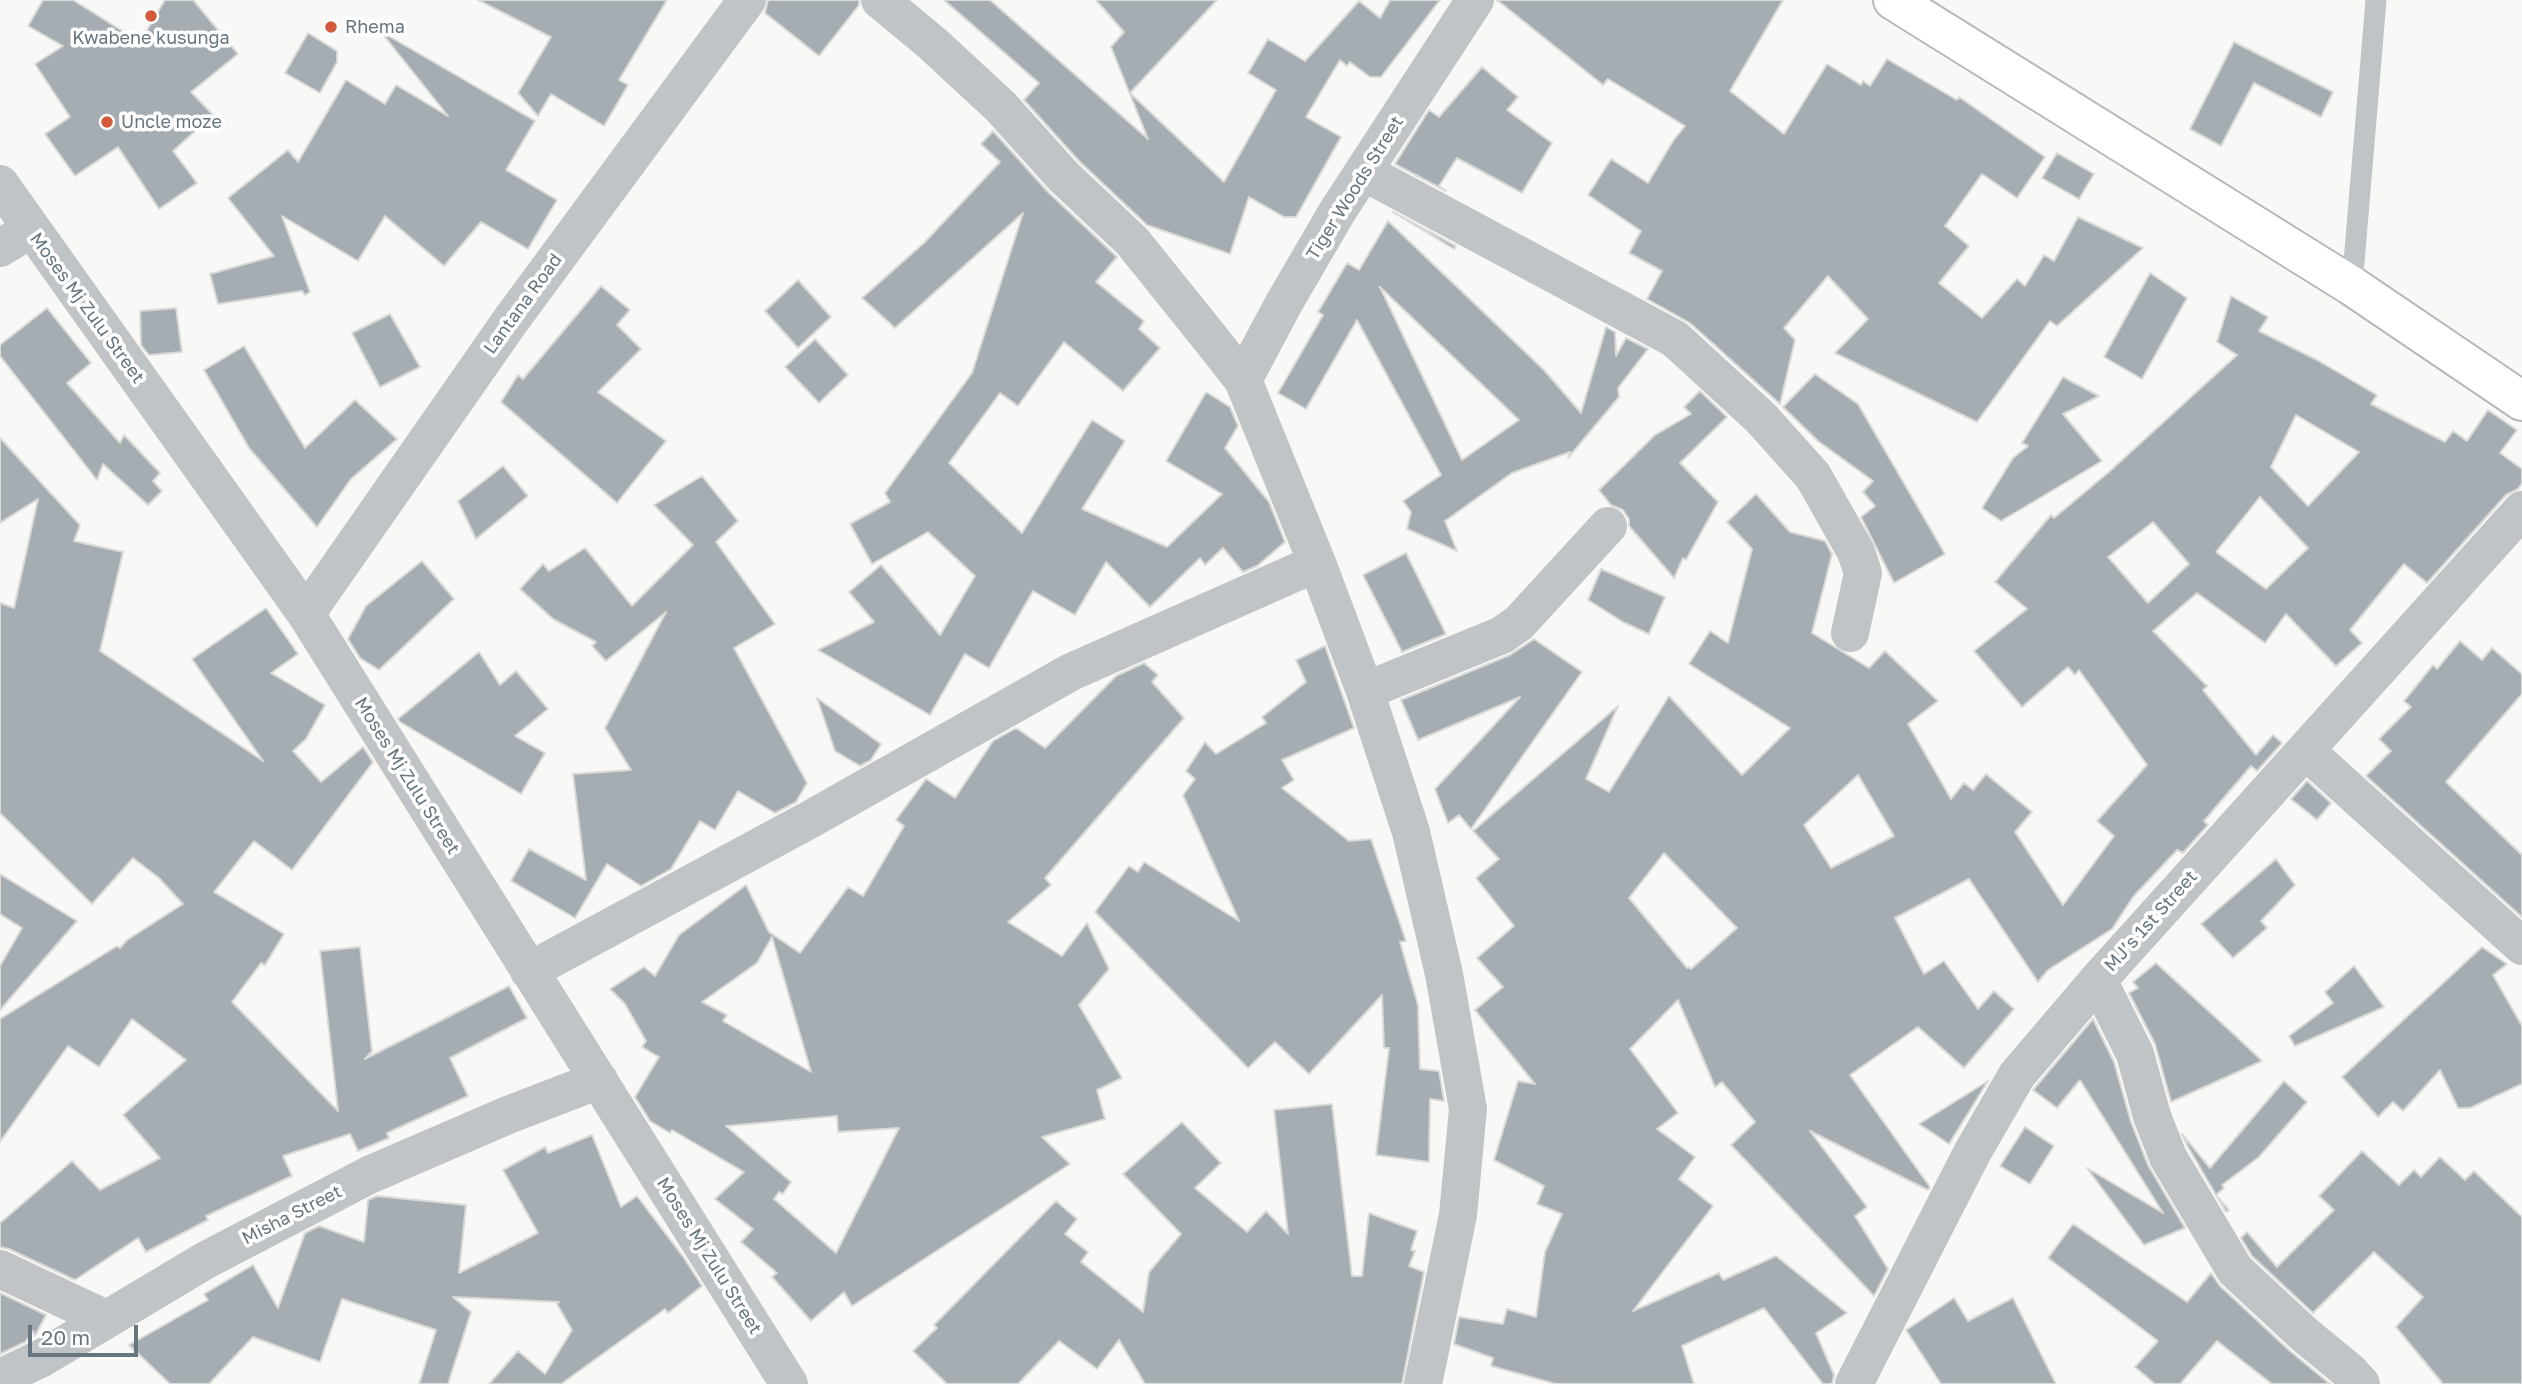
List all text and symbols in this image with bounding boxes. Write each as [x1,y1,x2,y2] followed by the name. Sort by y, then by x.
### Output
[143,8,159,24] marker: Kwabene kusunga
[345,16,405,38] place label: Rhema
[323,19,339,35] marker: Rhema
[72,27,230,49] place label: Kwabene kusunga
[121,111,222,133] place label: Uncle moze
[1302,112,1408,264] street label: Tiger Woods Street
[99,114,115,130] marker: Uncle moze
[25,228,149,388] street label: Moses Mj Zulu Street
[479,250,567,358] street label: Lantana Road
[350,694,464,858] street label: Moses Mj Zulu Street
[2100,866,2202,976] street label: MJ’s 1st Street
[652,1174,766,1338] street label: Moses Mj Zulu Street
[239,1181,345,1249] street label: Misha Street
[32,1310,142,1354] scale bar
[41,1324,90,1350] text: 20 m

